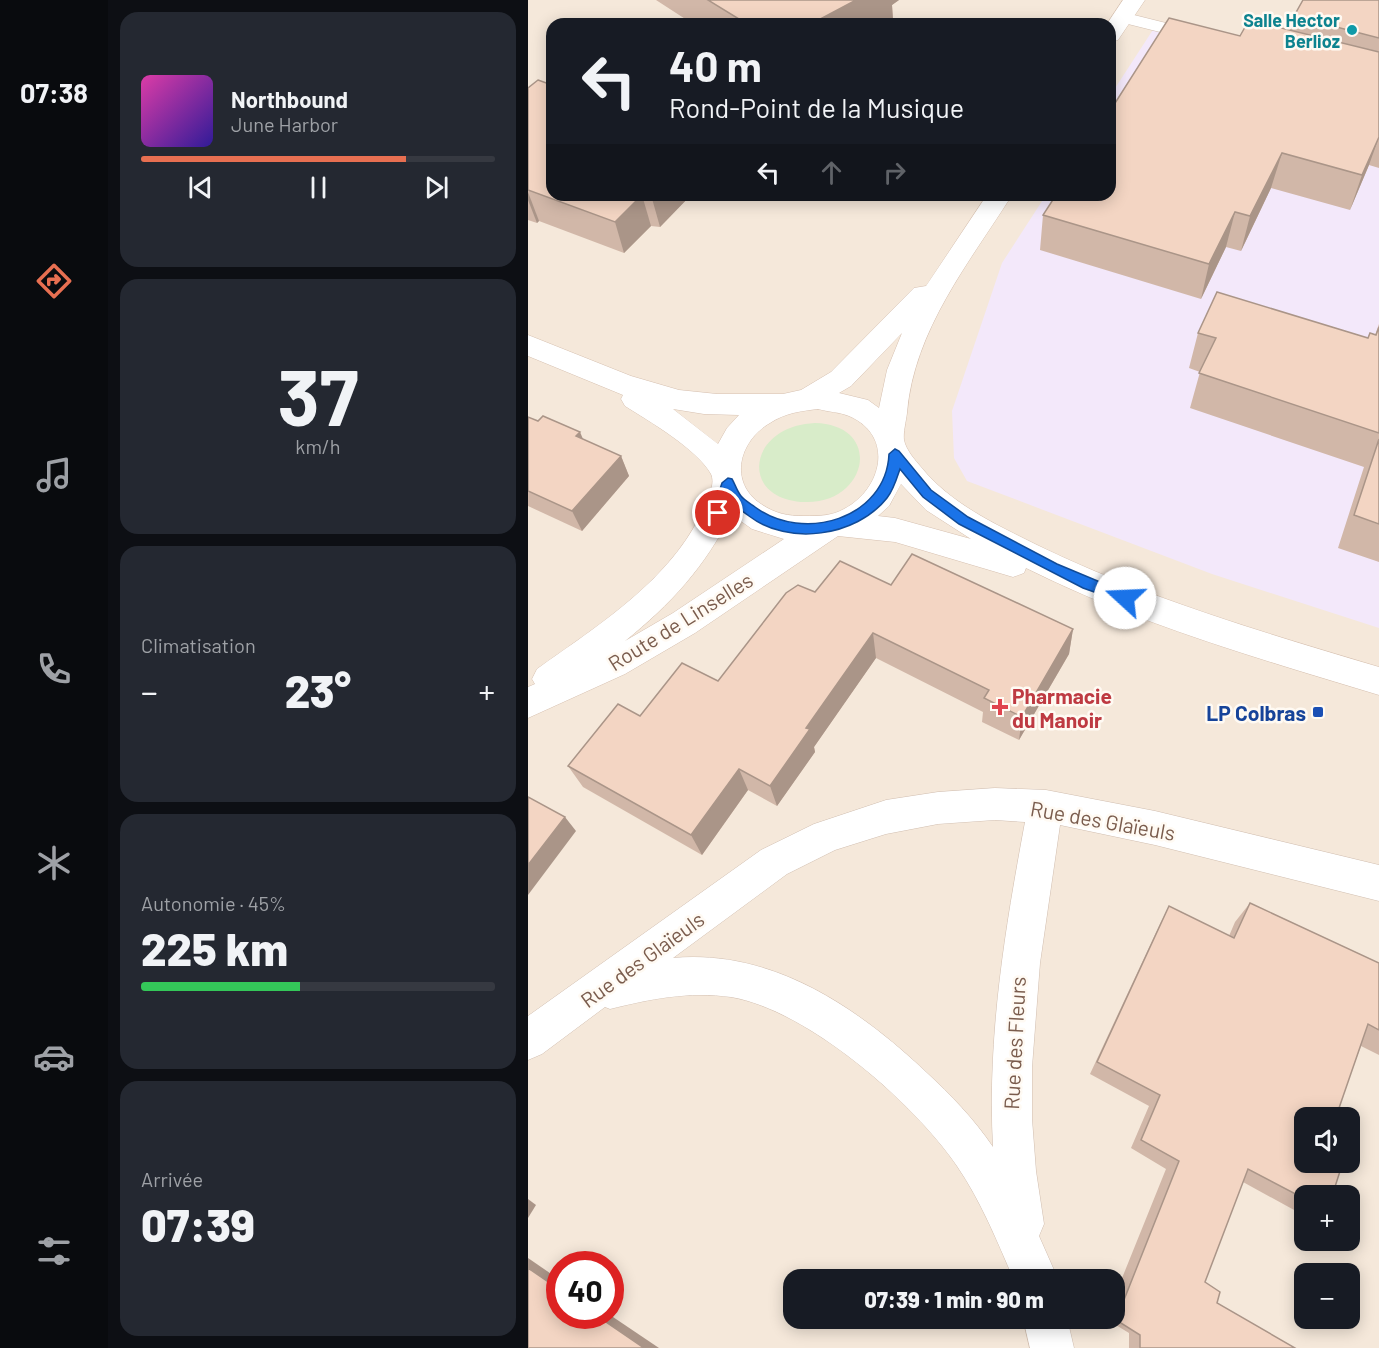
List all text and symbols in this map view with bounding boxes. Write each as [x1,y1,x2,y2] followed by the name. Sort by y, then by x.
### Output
[1243,9,1340,52] place label: Salle Hector Berlioz
[1345,23,1359,37] marker: Salle Hector Berlioz
[669,40,762,90] text: 40 m
[570,42,648,120] icon: left
[20,76,88,108] text: 07:38
[231,86,348,112] text: Northbound
[669,91,964,123] text: Rond-Point de la Musique
[231,112,338,136] text: June Harbor
[752,156,785,189] icon: left
[815,156,848,189] icon: ahead
[878,156,911,189] icon: right
[184,171,217,204] icon: previous
[302,171,335,204] icon: pause
[420,171,453,204] icon: next
[33,260,75,302] icon: directions
[278,348,358,442] text: 37
[295,434,341,458] text: km/h
[33,454,75,496] icon: music
[692,487,743,538] pin
[701,496,734,529] icon: arrive
[603,566,757,676] street label: Route de Linselles
[1093,566,1157,630] position arrow
[141,633,256,657] text: Climatisation
[33,648,75,690] icon: phone
[285,663,351,717] text: 23°
[141,671,158,711] text: −
[478,671,495,711] text: +
[1012,683,1112,732] place label: Pharmacie du Manoir
[993,700,1007,714] marker: Pharmacie du Manoir
[1206,700,1306,725] place label: LP Colbras
[1311,705,1325,719] marker: LP Colbras
[1029,795,1177,845] street label: Rue des Glaïeuls
[33,842,75,884] icon: climate
[141,891,286,915] text: Autonomie · 45%
[575,906,709,1012] street label: Rue des Glaïeuls
[141,921,288,975] text: 225 km
[998,976,1030,1110] street label: Rue des Fleurs
[33,1036,75,1078] icon: car
[1294,1107,1360,1329] map controls
[1294,1107,1360,1173] button: sound
[141,1167,203,1191] text: Arrivée
[1294,1185,1360,1251] button: +
[141,1197,255,1251] text: 07:39
[33,1230,75,1272] icon: filters
[546,1251,624,1329] speed limit sign: 40
[1294,1263,1360,1329] button: −
[864,1286,1044,1312] text: 07:39 · 1 min · 90 m

